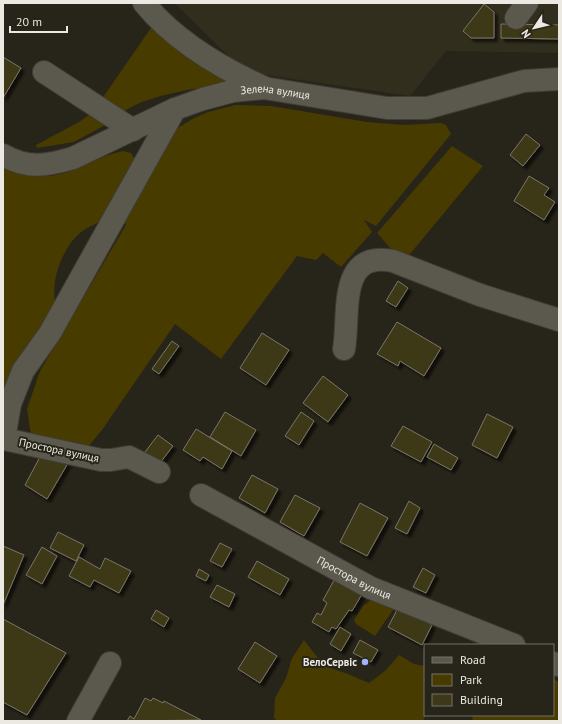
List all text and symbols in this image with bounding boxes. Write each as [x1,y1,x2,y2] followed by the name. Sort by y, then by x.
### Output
[10,8,67,34] scale bar
[514,8,554,48] north arrow
[16,14,42,29] text: 20 m
[518,27,534,41] text: N
[240,81,311,102] street label: Зелена вулиця
[18,435,100,465] street label: Простора вулиця
[314,553,393,602] street label: Простора вулиця
[424,644,554,716] legend
[460,652,485,667] text: Road
[303,655,357,669] place label: ВелоСервіс
[360,657,370,667] marker: ВелоСервіс
[460,672,482,687] text: Park
[460,692,503,707] text: Building

